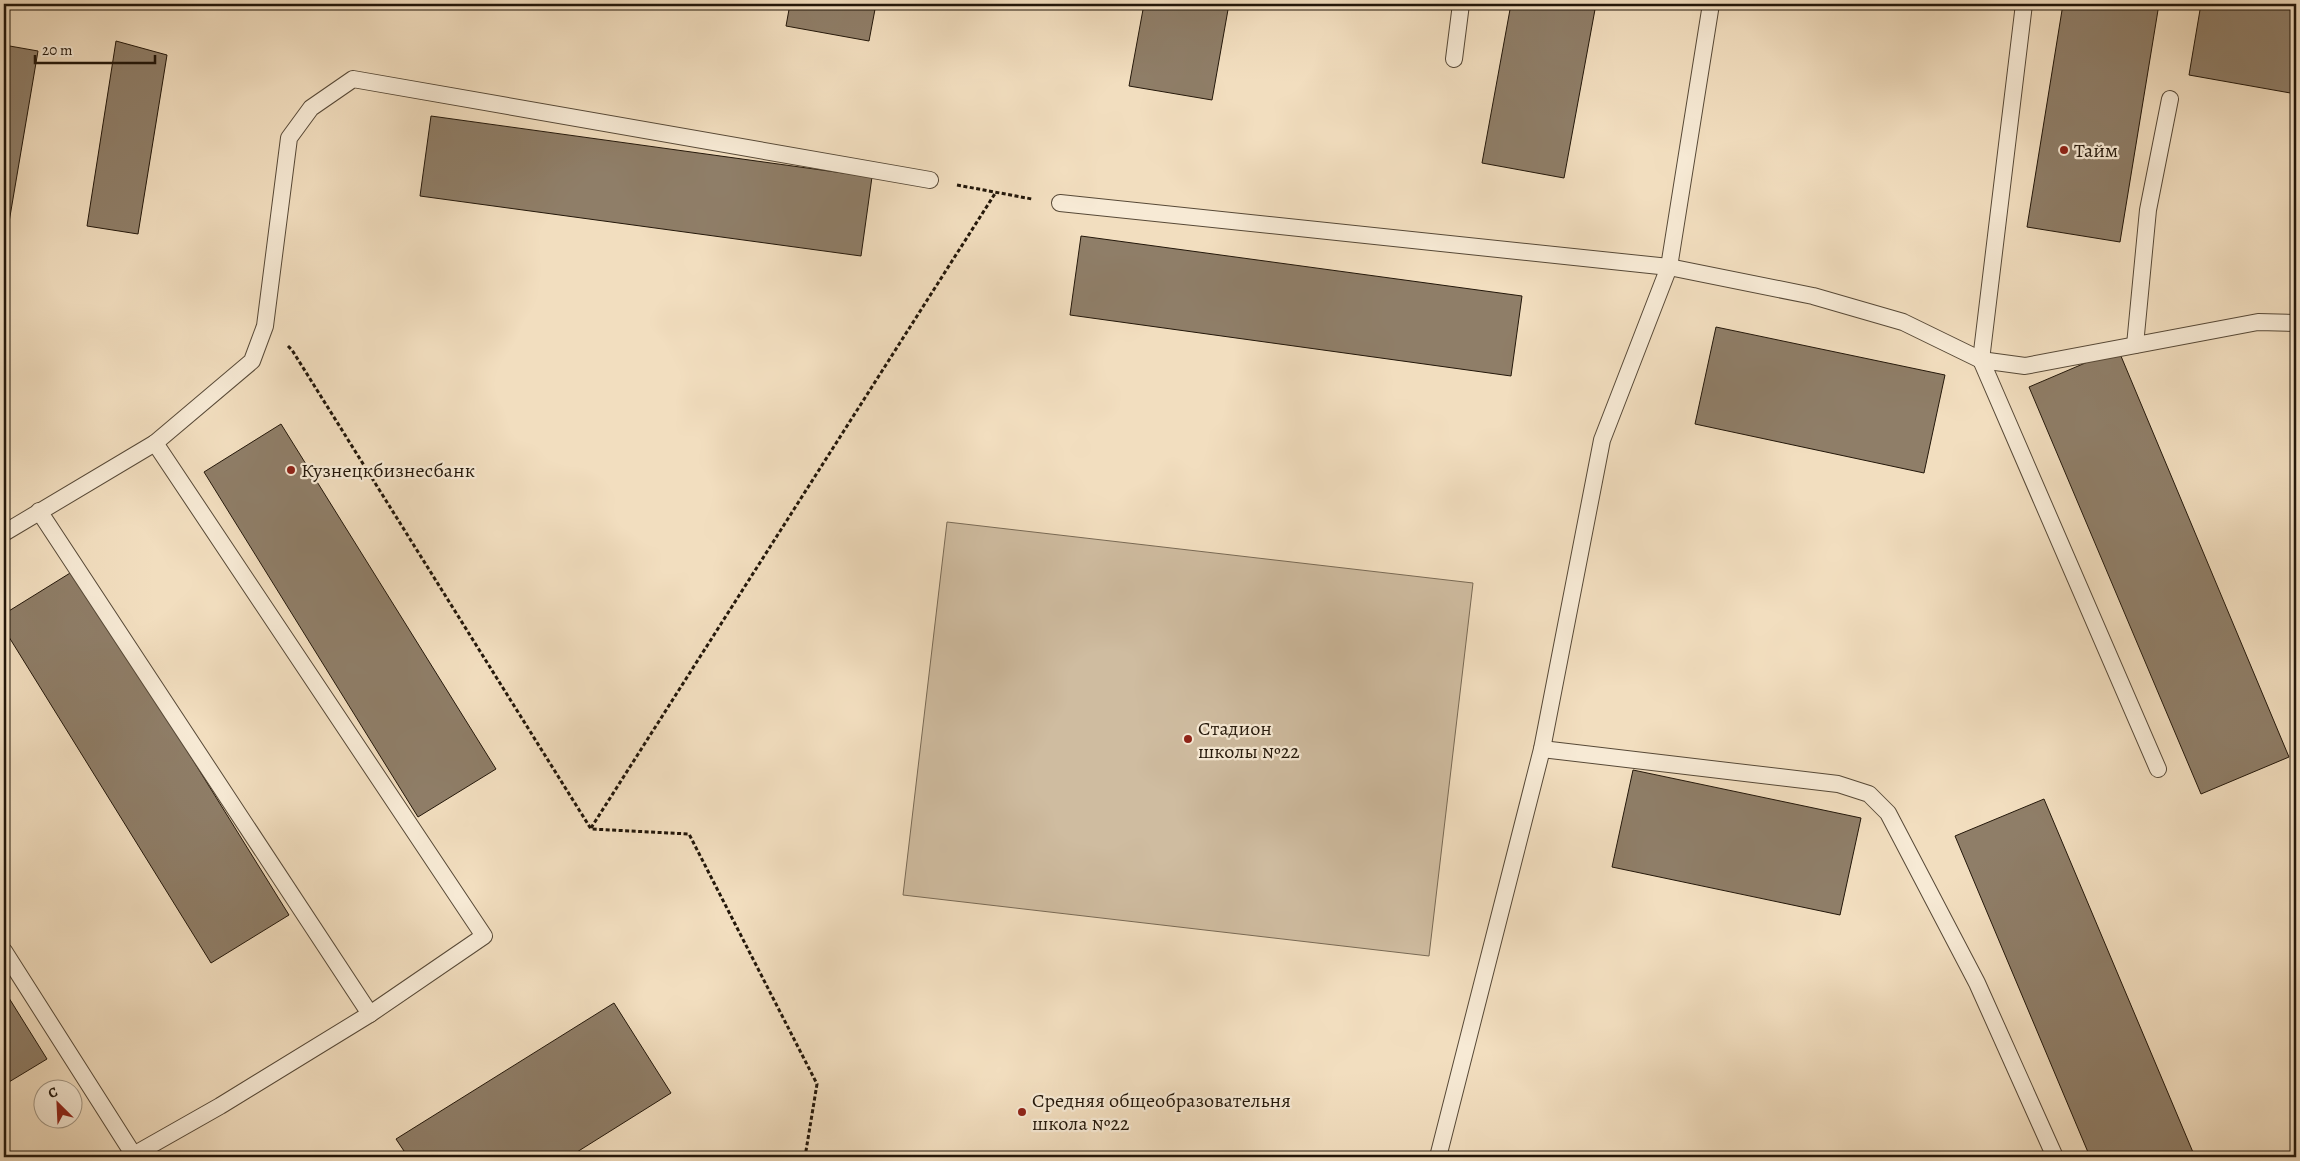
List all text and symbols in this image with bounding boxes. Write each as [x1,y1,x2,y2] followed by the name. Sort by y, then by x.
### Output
[35,32,155,64] scale bar
[42,40,73,60] text: 20 m
[2074,137,2118,164] place label: Тайм
[2058,144,2070,156] marker: Тайм
[301,457,475,484] place label: Кузнецкбизнесбанк
[285,464,297,476] marker: Кузнецкбизнесбанк
[1198,715,1300,765] place label: Стадион школы №22
[1182,733,1194,745] marker: Стадион школы №22
[32,1078,82,1128] north arrow
[45,1082,61,1103] text: С
[1032,1087,1291,1137] place label: Средняя общеобразовательня школа №22
[1016,1106,1028,1118] marker: Средняя общеобразовательня школа №22

